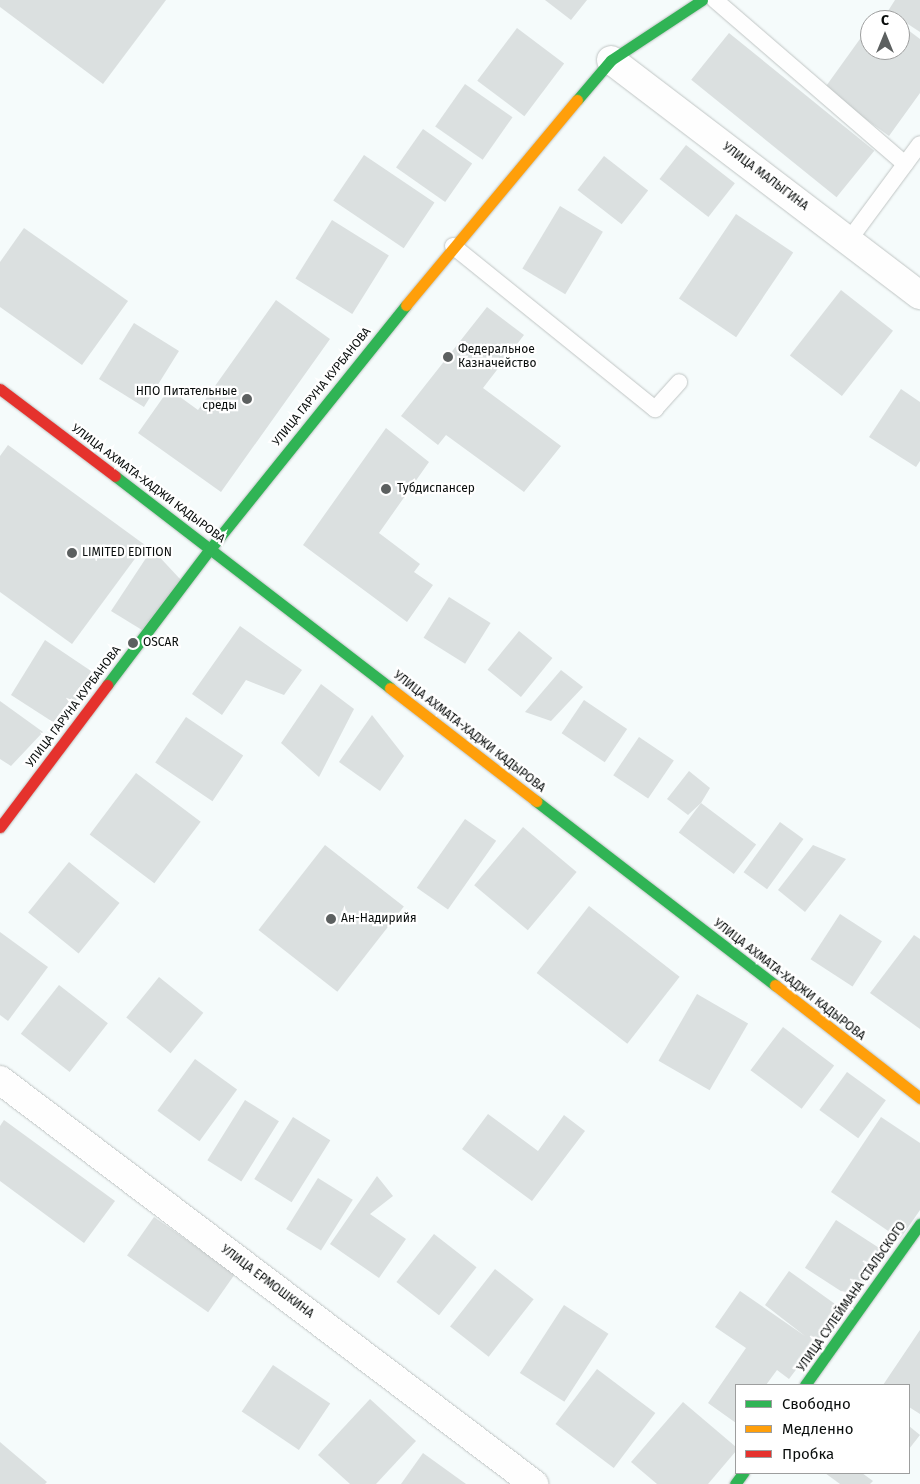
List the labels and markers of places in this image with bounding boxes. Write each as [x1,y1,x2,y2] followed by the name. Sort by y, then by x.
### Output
[458,343,536,371] place label: Федеральное Казначейство
[442,351,454,363] marker: Федеральное Казначейство
[136,385,237,413] place label: НПО Питательные среды
[241,393,253,405] marker: НПО Питательные среды
[379,482,393,496] marker: Тубдиспансер
[397,482,475,496] place label: Тубдиспансер
[82,546,172,560] place label: LIMITED EDITION
[66,547,78,559] marker: LIMITED EDITION
[143,636,179,650] place label: OSCAR
[127,637,139,649] marker: OSCAR
[341,912,417,926] place label: Ан-Надирийя
[325,913,337,925] marker: Ан-Надирийя

